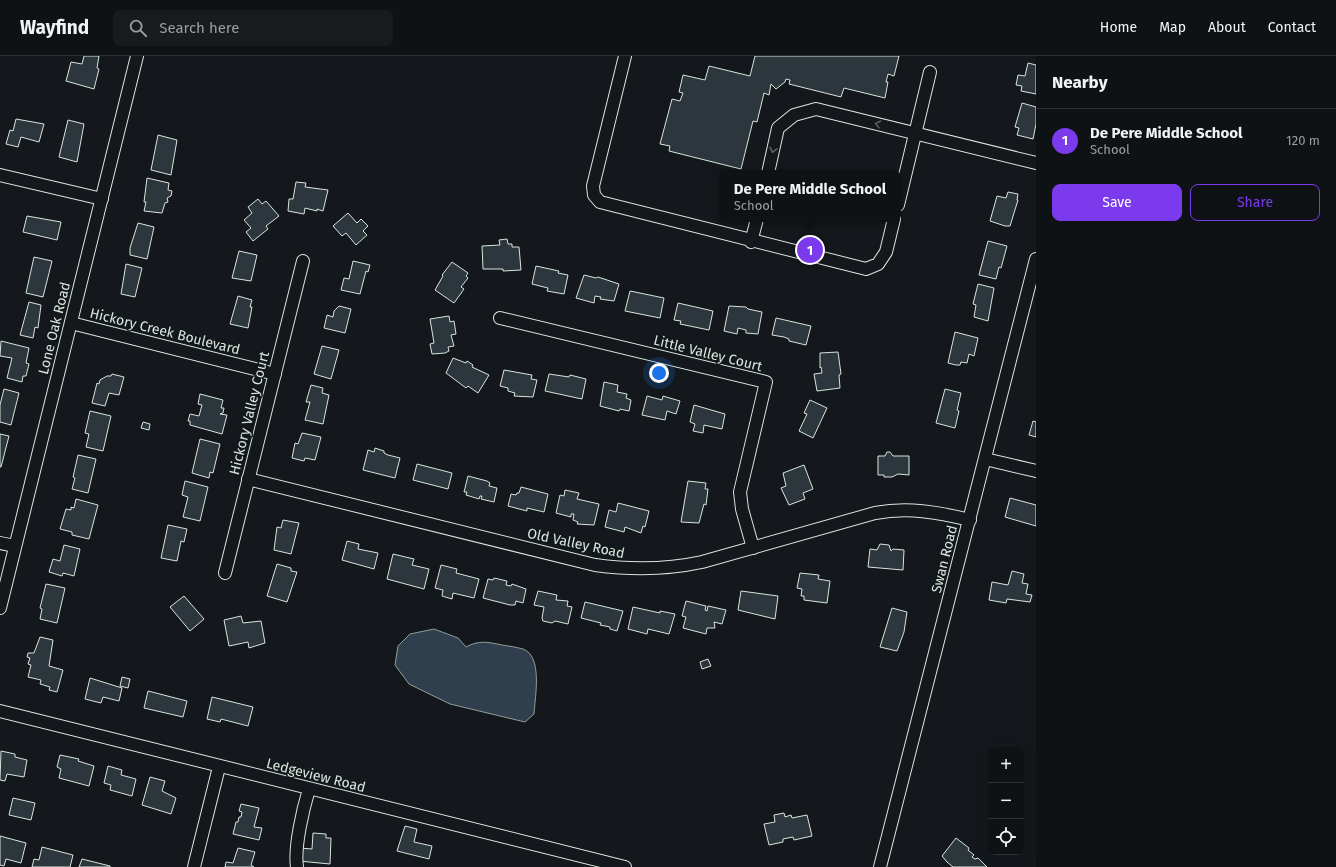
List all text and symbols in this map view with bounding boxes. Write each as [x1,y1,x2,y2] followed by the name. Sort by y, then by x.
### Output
[113,10,393,46] search box
[20,16,89,39] text: Wayfind
[127,17,149,39] icon: search
[159,19,239,37] text: Search here
[1100,19,1137,36] text: Home
[1159,19,1186,36] text: Map
[1208,19,1246,36] text: About
[1268,19,1316,36] text: Contact
[1052,72,1107,93] text: Nearby
[875,120,882,129] one-way arrow
[1090,124,1242,142] text: De Pere Middle School
[1062,133,1068,148] text: 1
[1286,133,1320,148] text: 120 m
[1090,142,1130,157] text: School
[769,146,778,153] one-way arrow
[719,170,901,222] popup
[734,180,886,198] text: De Pere Middle School
[1052,184,1182,221] button: Save
[1190,184,1320,221] button: Share
[734,198,774,213] text: School
[797,235,823,265] pin: 1
[35,280,74,376] street label: Lone Oak Road
[88,305,242,358] street label: Hickory Creek Boulevard
[652,332,765,375] street label: Little Valley Court
[226,349,273,477] street label: Hickory Valley Court
[649,363,669,383] your location
[928,523,961,595] street label: Swan Road
[526,525,626,562] street label: Old Valley Road
[988,747,1024,855] map controls
[988,747,1024,783] button: +
[264,755,367,796] street label: Ledgeview Road
[988,783,1024,819] button: −
[988,819,1024,855] button: locate

